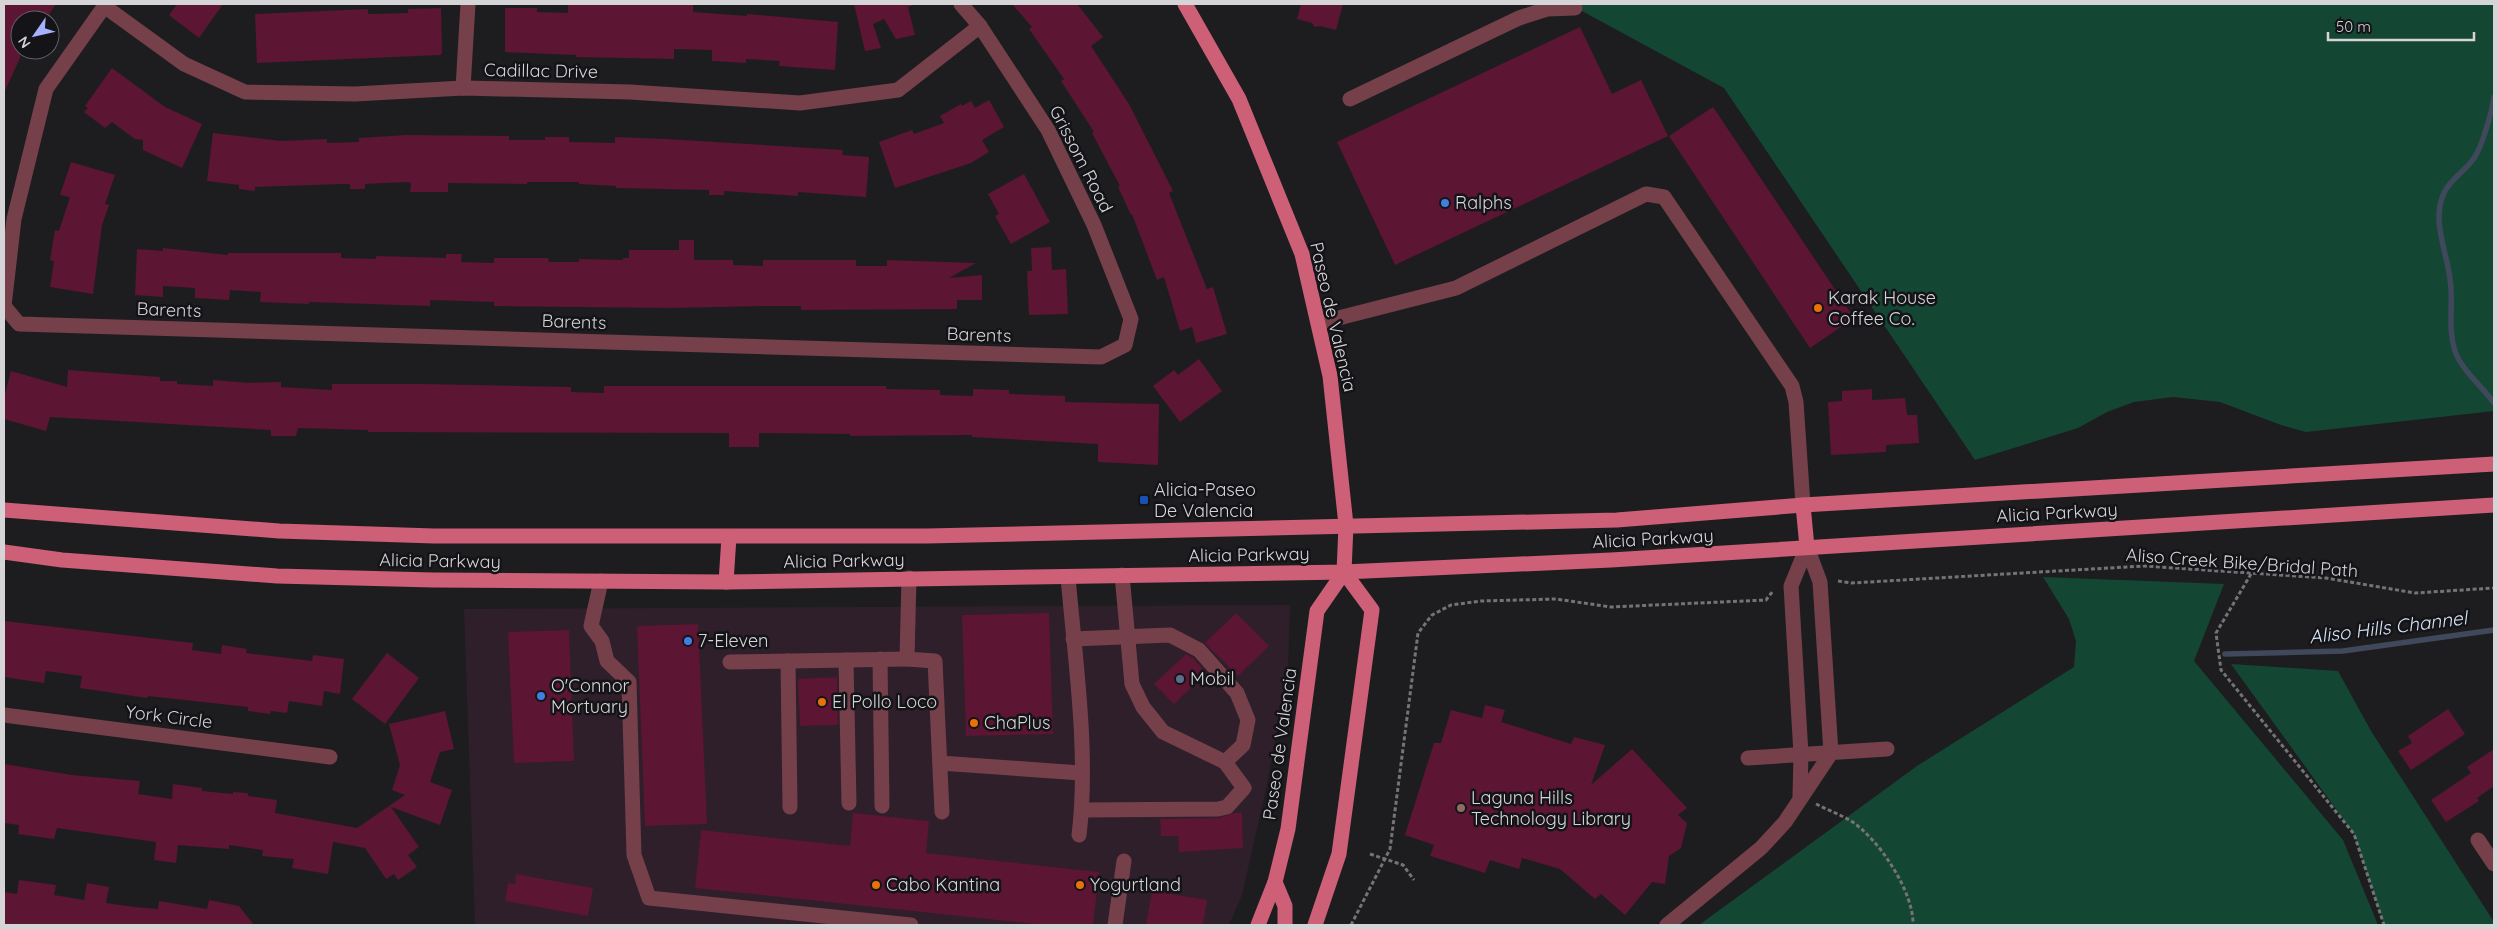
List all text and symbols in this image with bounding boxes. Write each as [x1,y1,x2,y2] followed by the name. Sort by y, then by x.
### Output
[10,10,60,60] north arrow
[2328,10,2474,42] scale bar
[2336,17,2371,36] text: 50 m
[14,33,35,52] text: N
[484,58,598,83] street label: Cadillac Drive
[1045,101,1118,216] street label: Grissom Road
[1455,191,1512,214] place label: Ralphs
[1439,197,1451,209] marker: Ralphs
[1305,240,1362,394] street label: Paseo de Valencia
[1828,286,1936,330] place label: Karak House Coffee Co.
[136,297,202,322] street label: Barents
[1812,302,1824,314] marker: Karak House Coffee Co.
[541,309,607,334] street label: Barents
[946,322,1012,347] street label: Barents
[1154,478,1256,522] place label: Alicia-Paseo De Valencia
[1138,494,1150,506] marker: Alicia-Paseo De Valencia
[1996,498,2118,527] street label: Alicia Parkway
[1592,524,1714,553] street label: Alicia Parkway
[1188,542,1310,567] street label: Alicia Parkway
[2125,543,2359,582] street label: Aliso Creek Bike/Bridal Path
[379,548,501,573] street label: Alicia Parkway
[783,548,905,573] street label: Alicia Parkway
[2308,605,2471,649] water label: Aliso Hills Channel
[698,629,769,652] place label: 7-Eleven
[682,635,694,647] marker: 7-Eleven
[1257,666,1302,821] street label: Paseo de Valencia
[1190,667,1235,690] place label: Mobil
[1174,673,1186,685] marker: Mobil
[551,674,630,718] place label: O'Connor Mortuary
[535,690,547,702] marker: O'Connor Mortuary
[832,690,937,713] place label: El Pollo Loco
[816,696,828,708] marker: El Pollo Loco
[124,700,214,733] street label: York Circle
[984,711,1050,734] place label: ChaPlus
[968,717,980,729] marker: ChaPlus
[1471,786,1631,830] place label: Laguna Hills Technology Library
[1455,802,1467,814] marker: Laguna Hills Technology Library
[886,873,1000,896] place label: Cabo Kantina
[1090,873,1181,896] place label: Yogurtland
[870,879,882,891] marker: Cabo Kantina
[1074,879,1086,891] marker: Yogurtland

